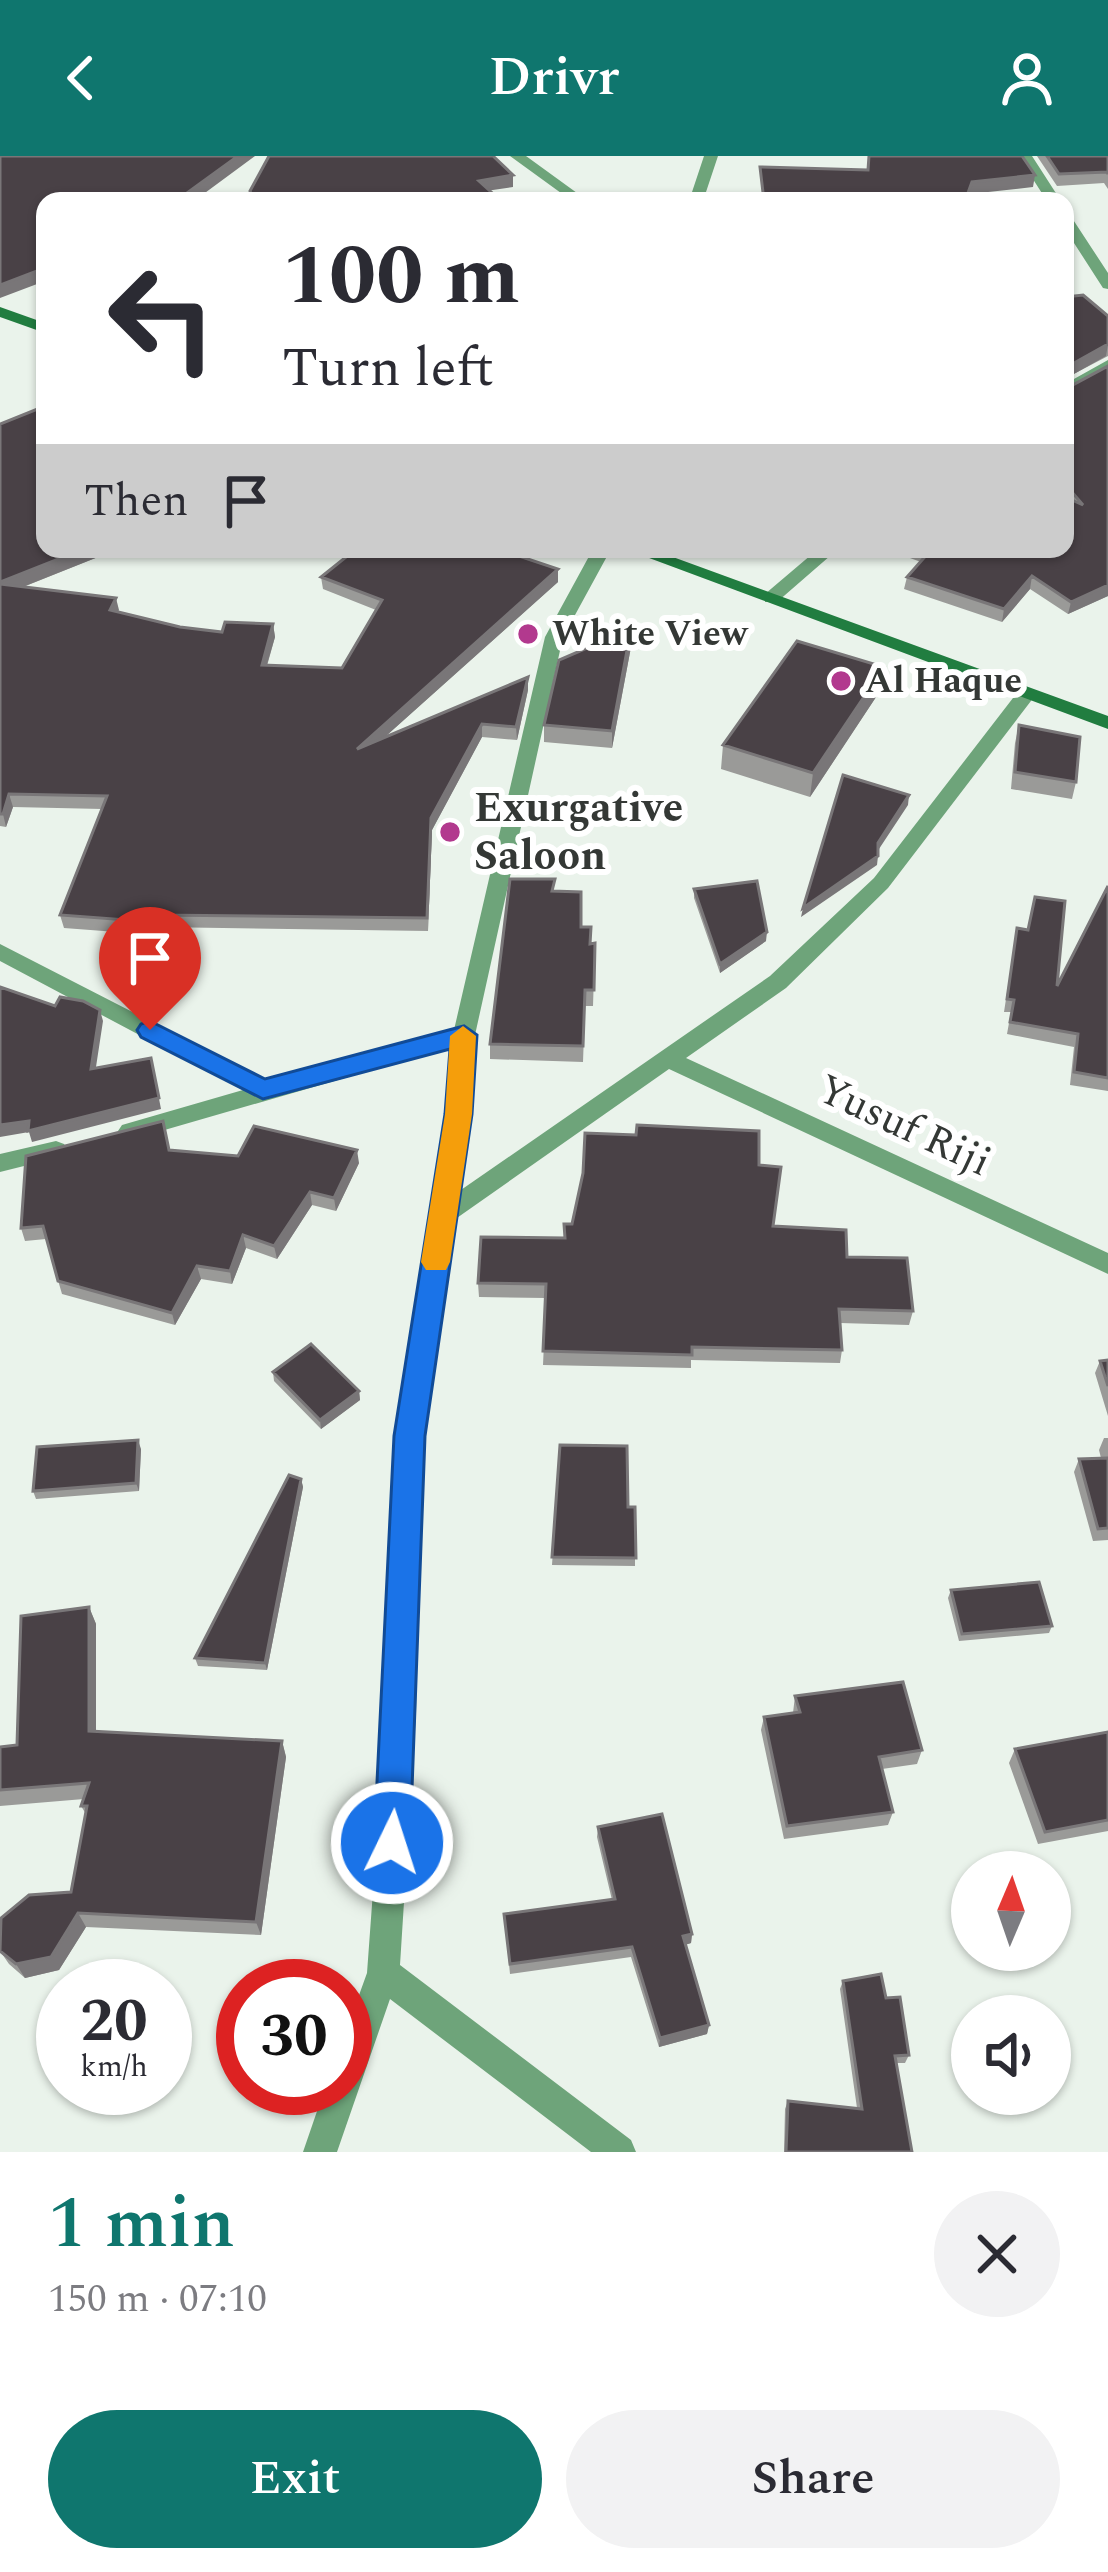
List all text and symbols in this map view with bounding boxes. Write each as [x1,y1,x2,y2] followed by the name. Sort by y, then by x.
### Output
[488,37,620,119] text: Drivr
[48,45,114,111] icon: back
[994,45,1060,111] icon: person
[282,213,520,341] text: 100 m
[84,240,240,396] icon: left
[282,328,494,410] text: Turn left
[84,467,189,536] text: Then
[213,468,279,534] icon: arrive
[552,607,749,662] place label: White View
[515,621,541,647] marker: White View
[865,654,1022,709] place label: Al Haque
[828,668,854,694] marker: Al Haque
[474,777,683,888] place label: Exurgative Saloon
[437,819,463,845] marker: Exurgative Saloon
[99,907,201,1030] pin
[117,925,183,991] icon: arrive
[807,1058,1001,1194] street label: Yusuf Riji
[329,1780,455,1906] position arrow
[951,1851,1071,1971] north arrow
[951,1851,1071,2115] map controls
[216,1959,372,2115] speed limit sign: 30
[80,1976,148,2068] text: 20
[951,1995,1071,2115] button: sound
[80,2044,148,2090] text: km/h
[48,2170,235,2279] text: 1 min
[934,2191,1060,2317] button: close
[48,2270,267,2329] text: 150 m · 07:10
[48,2410,542,2548] button: Exit
[566,2410,1060,2548] button: Share

